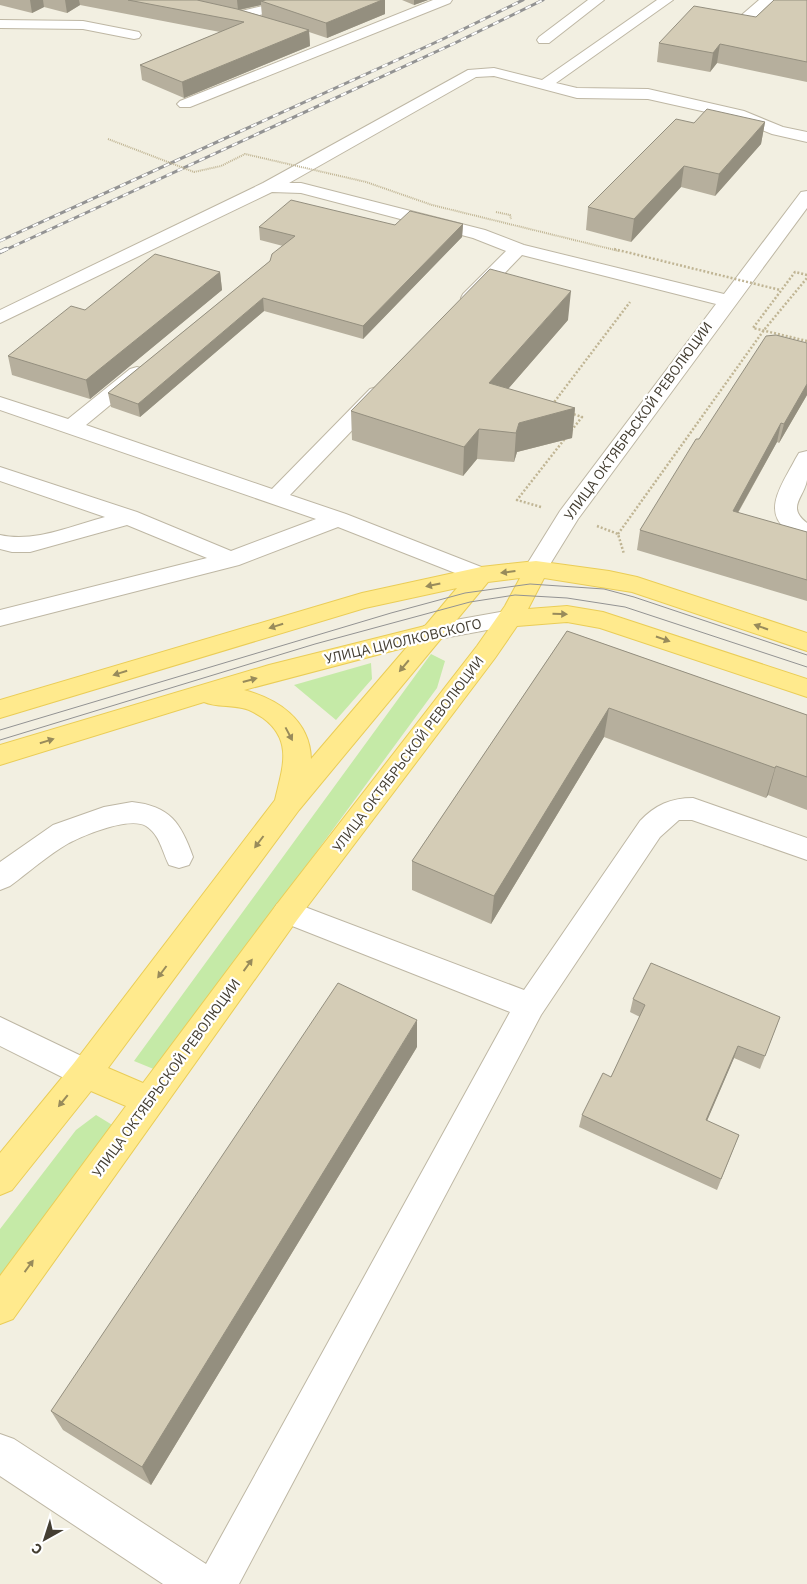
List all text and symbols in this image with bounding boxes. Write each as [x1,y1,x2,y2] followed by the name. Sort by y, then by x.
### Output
[559,318,716,524] street label: УЛИЦА ОКТЯБРЬСКОЙ РЕВОЛЮЦИИ
[500,568,516,576] one-way arrow
[425,582,441,590] one-way arrow
[552,610,568,618] one-way arrow
[323,614,483,668] street label: УЛИЦА ЦИОЛКОВСКОГО
[268,623,283,631] one-way arrow
[753,623,768,630] one-way arrow
[656,636,671,643] one-way arrow
[327,652,488,856] street label: УЛИЦА ОКТЯБРЬСКОЙ РЕВОЛЮЦИИ
[399,659,410,672] one-way arrow
[113,670,128,678] one-way arrow
[243,675,258,683] one-way arrow
[285,727,293,742] one-way arrow
[39,736,54,744] one-way arrow
[254,835,265,848] one-way arrow
[243,958,253,972] one-way arrow
[156,965,167,978] one-way arrow
[87,975,244,1181] street label: УЛИЦА ОКТЯБРЬСКОЙ РЕВОЛЮЦИИ
[57,1094,68,1107] one-way arrow
[23,1260,34,1273] one-way arrow
[20,1514,70,1564] north arrow
[28,1539,46,1559] text: С

